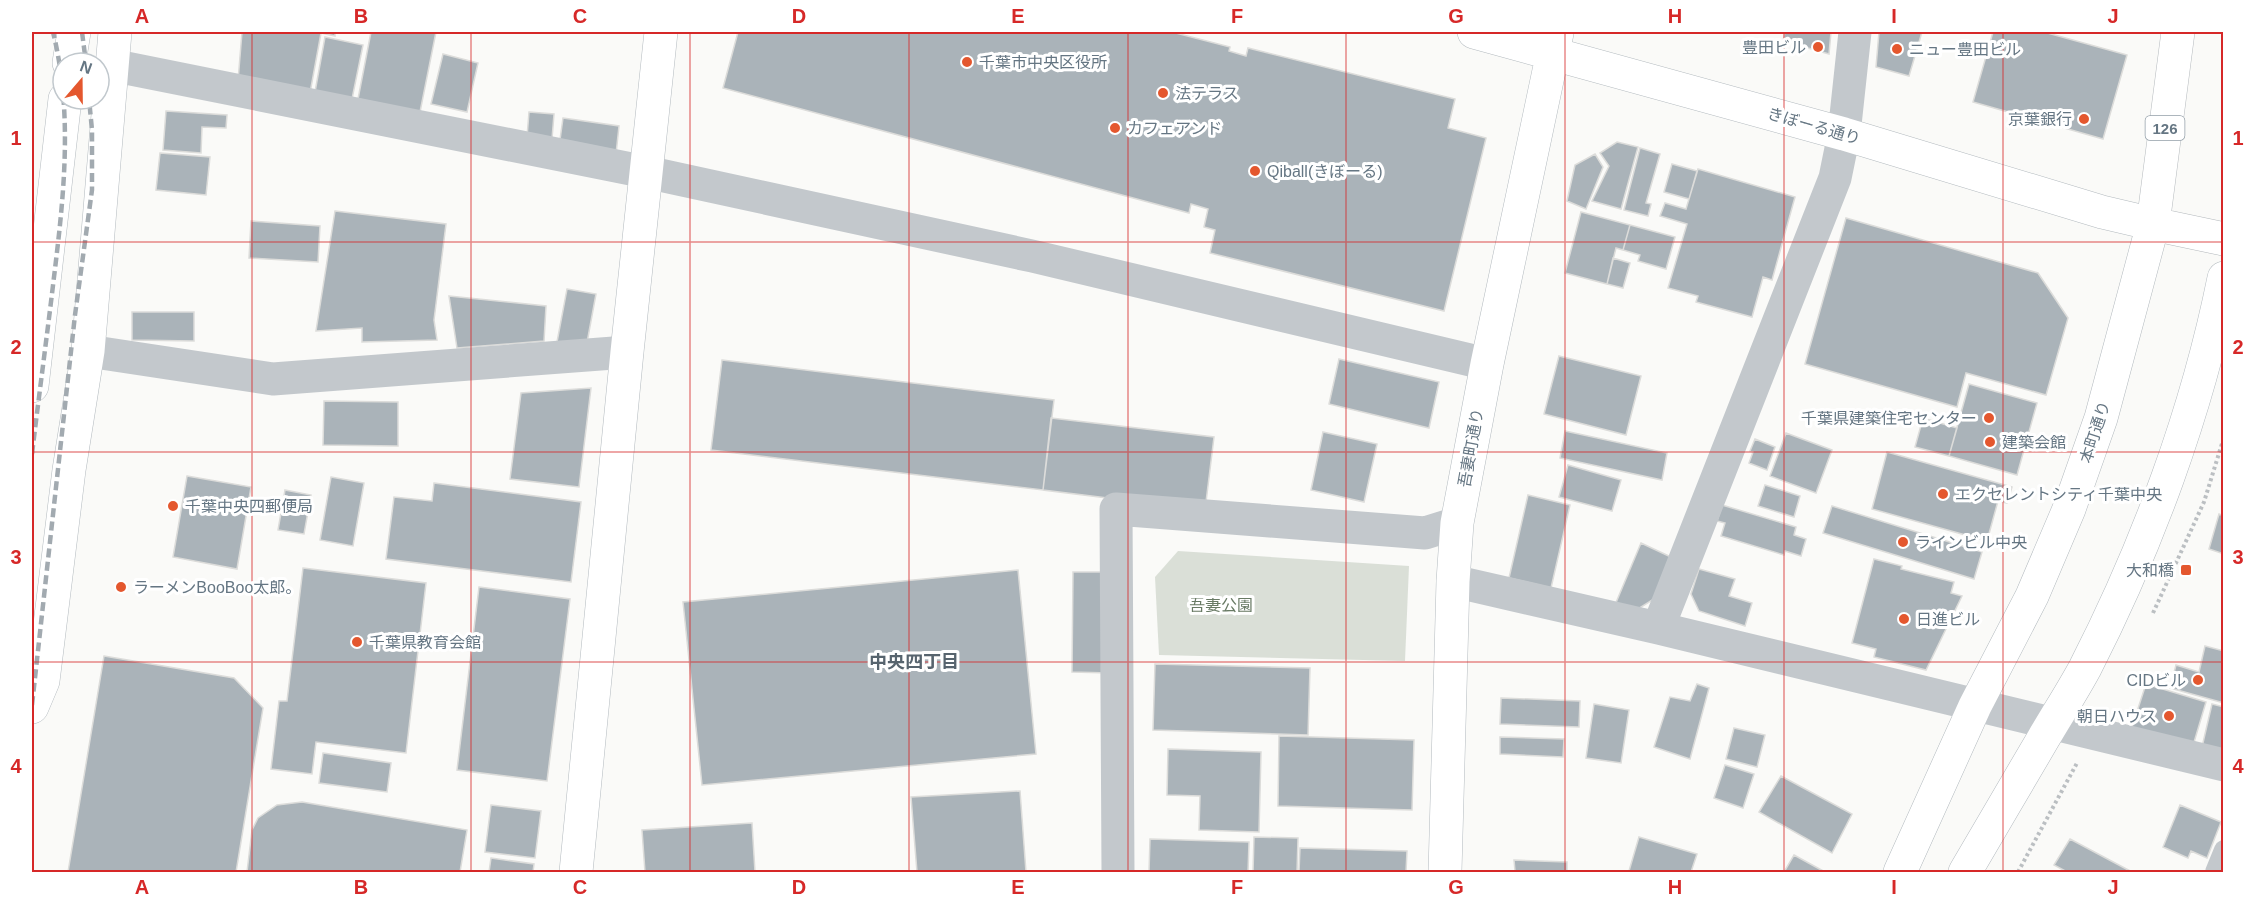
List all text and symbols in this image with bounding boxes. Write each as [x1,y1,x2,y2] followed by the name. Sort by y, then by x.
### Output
[135,5,149,27] text: A
[354,5,368,27] text: B
[573,5,587,27] text: C
[792,5,806,27] text: D
[1011,5,1025,27] text: E
[1231,5,1243,27] text: F
[1448,5,1464,27] text: G
[1668,5,1682,27] text: H
[1891,5,1897,27] text: I
[2107,5,2119,27] text: J
[1742,39,1806,56] place label: 豊田ビル
[1811,40,1825,54] marker: 豊田ビル
[1909,41,2021,58] place label: ニュー豊田ビル
[1890,42,1904,56] marker: ニュー豊田ビル
[51,51,111,111] north arrow
[979,54,1107,71] place label: 千葉市中央区役所
[960,55,974,69] marker: 千葉市中央区役所
[78,57,94,77] text: N
[1175,85,1239,102] place label: 法テラス
[1156,86,1170,100] marker: 法テラス
[1766,105,1862,147] street label: きぼーる通り
[2008,111,2072,128] place label: 京葉銀行
[2077,112,2091,126] marker: 京葉銀行
[2146,116,2184,140] road number: 126
[1127,120,1222,137] place label: カフェアンド
[1108,121,1122,135] marker: カフェアンド
[10,127,22,149] text: 1
[2232,127,2244,149] text: 1
[1267,163,1383,180] place label: Qiball(きぼーる)
[1248,164,1262,178] marker: Qiball(きぼーる)
[10,336,22,358] text: 2
[2232,336,2244,358] text: 2
[2077,399,2113,465] street label: 本町通り
[1456,407,1486,489] street label: 吾妻町通り
[1801,410,1977,427] place label: 千葉県建築住宅センター
[1982,411,1996,425] marker: 千葉県建築住宅センター
[2002,434,2066,451] place label: 建築会館
[1983,435,1997,449] marker: 建築会館
[1955,486,2162,503] place label: エクセレントシティ千葉中央
[1936,487,1950,501] marker: エクセレントシティ千葉中央
[185,498,313,515] place label: 千葉中央四郵便局
[166,499,180,513] marker: 千葉中央四郵便局
[1915,534,2027,551] place label: ラインビル中央
[1896,535,1910,549] marker: ラインビル中央
[10,546,22,568] text: 3
[2232,546,2244,568] text: 3
[2126,562,2174,579] place label: 大和橋
[2179,563,2193,577] marker: 大和橋
[133,579,301,596] place label: ラーメンBooBoo太郎。
[114,580,128,594] marker: ラーメンBooBoo太郎。
[1189,597,1253,614] park label: 吾妻公園
[1916,611,1980,628] place label: 日進ビル
[1897,612,1911,626] marker: 日進ビル
[369,634,481,651] place label: 千葉県教育会館
[350,635,364,649] marker: 千葉県教育会館
[869,652,959,672] district label: 中央四丁目
[2126,672,2186,689] place label: CIDビル
[2191,673,2205,687] marker: CIDビル
[2077,708,2157,725] place label: 朝日ハウス
[2162,709,2176,723] marker: 朝日ハウス
[10,755,22,777] text: 4
[2232,755,2244,777] text: 4
[135,876,149,898] text: A
[354,876,368,898] text: B
[573,876,587,898] text: C
[792,876,806,898] text: D
[1011,876,1025,898] text: E
[1231,876,1243,898] text: F
[1448,876,1464,898] text: G
[1668,876,1682,898] text: H
[1891,876,1897,898] text: I
[2107,876,2119,898] text: J

